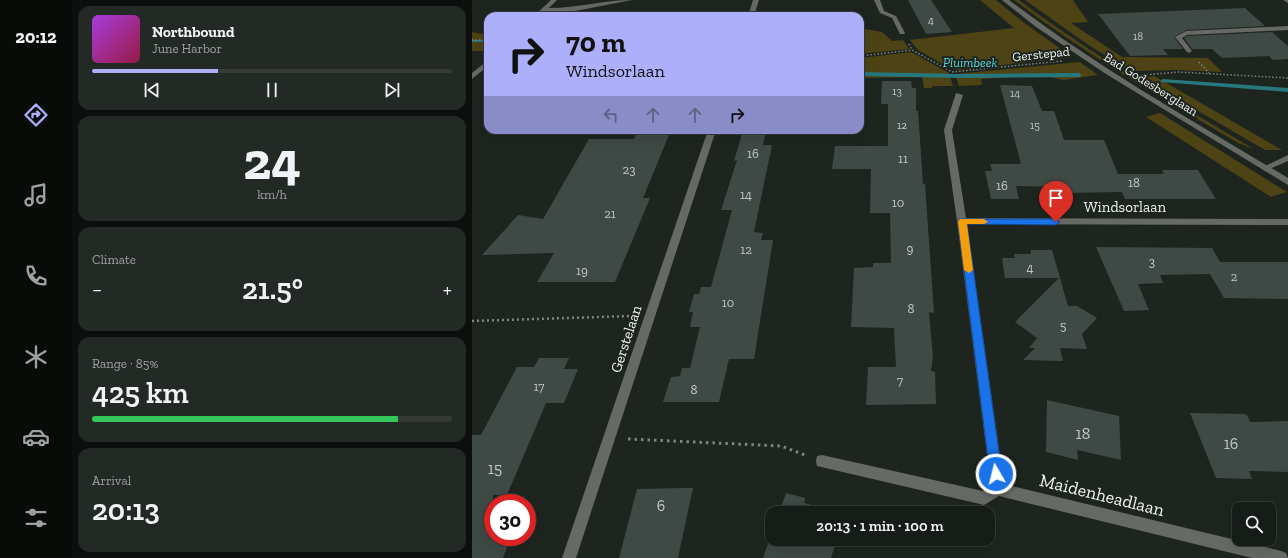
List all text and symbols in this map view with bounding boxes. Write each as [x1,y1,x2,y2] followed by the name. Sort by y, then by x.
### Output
[928,14,934,27] house number: 4
[152,23,235,41] text: Northbound
[15,26,57,48] text: 20:12
[566,26,626,59] text: 70 m
[500,28,552,80] icon: right
[1133,30,1143,43] house number: 18
[152,41,222,56] text: June Harbor
[1011,44,1071,64] street label: Gerstepad
[1101,49,1201,119] street label: Bad Godesberglaan
[943,55,997,70] water label: Pluimbeek
[566,60,665,82] text: Windsorlaan
[141,79,163,101] icon: previous
[261,79,283,101] icon: pause
[381,79,403,101] icon: next
[892,85,902,98] house number: 13
[1010,87,1020,100] house number: 14
[22,101,50,129] icon: directions
[600,104,622,126] icon: left
[642,104,664,126] icon: ahead
[684,104,706,126] icon: ahead
[726,104,748,126] icon: right
[897,119,907,132] house number: 12
[1030,119,1040,132] house number: 15
[243,130,301,192] text: 24
[747,146,759,161] house number: 16
[898,151,908,166] house number: 11
[622,162,636,177] house number: 23
[1128,175,1140,190] house number: 18
[996,178,1008,193] house number: 16
[22,181,50,209] icon: music
[1039,181,1073,222] pin
[257,187,287,202] text: km/h
[740,187,752,202] house number: 14
[1045,187,1067,209] icon: arrive
[892,195,904,210] house number: 10
[1084,198,1167,216] street label: Windsorlaan
[604,206,616,221] house number: 21
[907,241,914,256] house number: 9
[740,242,752,257] house number: 12
[92,252,136,267] text: Climate
[1149,254,1155,269] house number: 3
[1026,260,1034,275] house number: 4
[22,262,50,290] icon: phone
[576,263,588,278] house number: 19
[1231,269,1238,284] house number: 2
[242,271,303,307] text: 21.5°
[92,276,102,303] text: −
[443,276,452,303] text: +
[722,295,734,310] house number: 10
[908,301,915,316] house number: 8
[607,303,645,375] street label: Gerstelaan
[1060,318,1067,333] house number: 5
[22,343,50,371] icon: climate
[92,356,158,371] text: Range · 85%
[897,373,903,388] house number: 7
[92,375,189,411] text: 425 km
[534,379,544,394] house number: 17
[691,382,698,397] house number: 8
[22,423,50,451] icon: car
[1076,424,1090,443] house number: 18
[1224,434,1238,453] house number: 16
[975,453,1017,495] position arrow
[488,459,502,478] house number: 15
[1037,469,1167,521] street label: Maidenheadlaan
[92,473,131,488] text: Arrival
[92,492,160,528] text: 20:13
[484,494,536,546] speed limit sign: 30
[657,496,665,515] house number: 6
[1232,502,1276,546] map controls
[1232,502,1276,546] button: search
[22,504,50,532] icon: filters
[816,517,944,535] text: 20:13 · 1 min · 100 m

